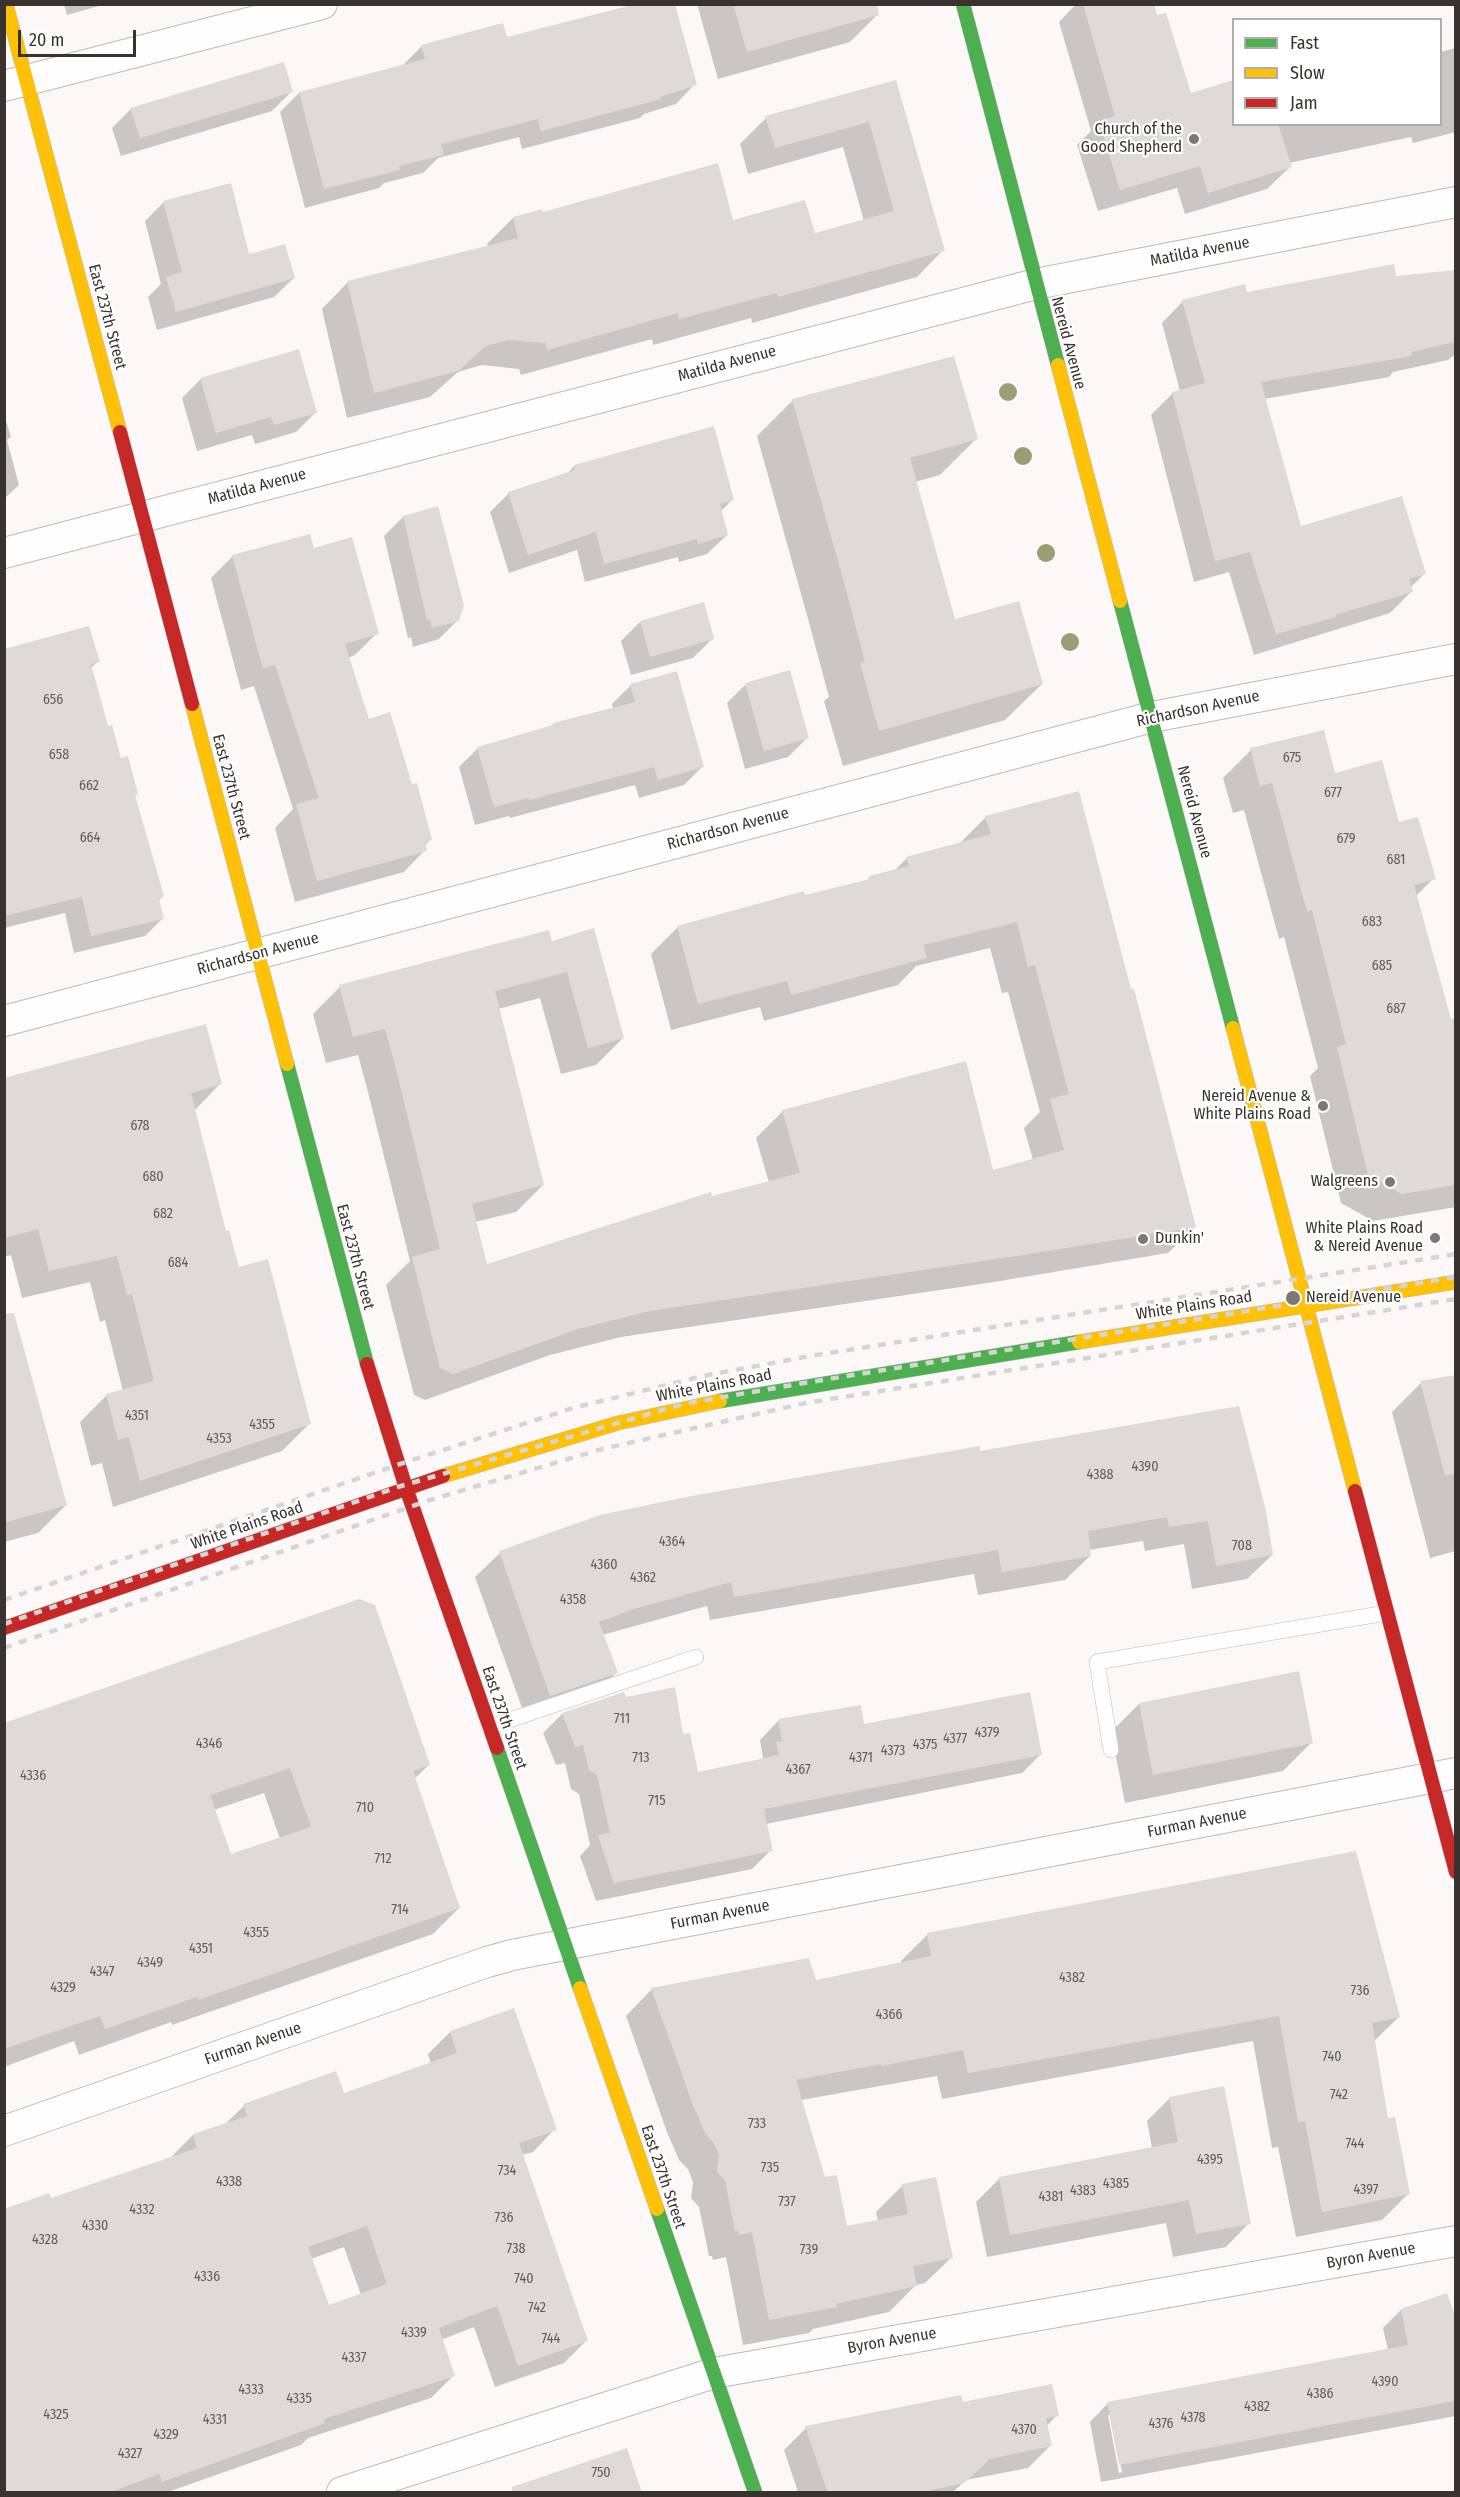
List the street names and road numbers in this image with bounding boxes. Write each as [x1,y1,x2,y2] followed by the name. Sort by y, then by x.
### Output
[1149,233,1251,271] street label: Matilda Avenue
[84,262,130,372] street label: East 237th Street
[1046,295,1090,391] street label: Nereid Avenue
[676,342,778,386] street label: Matilda Avenue
[206,465,308,509] street label: Matilda Avenue
[1135,687,1261,731] street label: Richardson Avenue
[208,732,254,842] street label: East 237th Street
[1172,764,1216,860] street label: Nereid Avenue
[665,804,791,854] street label: Richardson Avenue
[195,929,321,979] street label: Richardson Avenue
[332,1202,378,1312] street label: East 237th Street
[1134,1287,1254,1325] street label: White Plains Road
[654,1365,774,1407] street label: White Plains Road
[188,1498,306,1554] street label: White Plains Road
[477,1664,531,1772] street label: East 237th Street
[1146,1804,1248,1842] street label: Furman Avenue
[669,1896,771,1934] street label: Furman Avenue
[202,2019,304,2069] street label: Furman Avenue
[636,2123,690,2231] street label: East 237th Street
[1325,2239,1417,2273] street label: Byron Avenue
[846,2324,938,2358] street label: Byron Avenue

